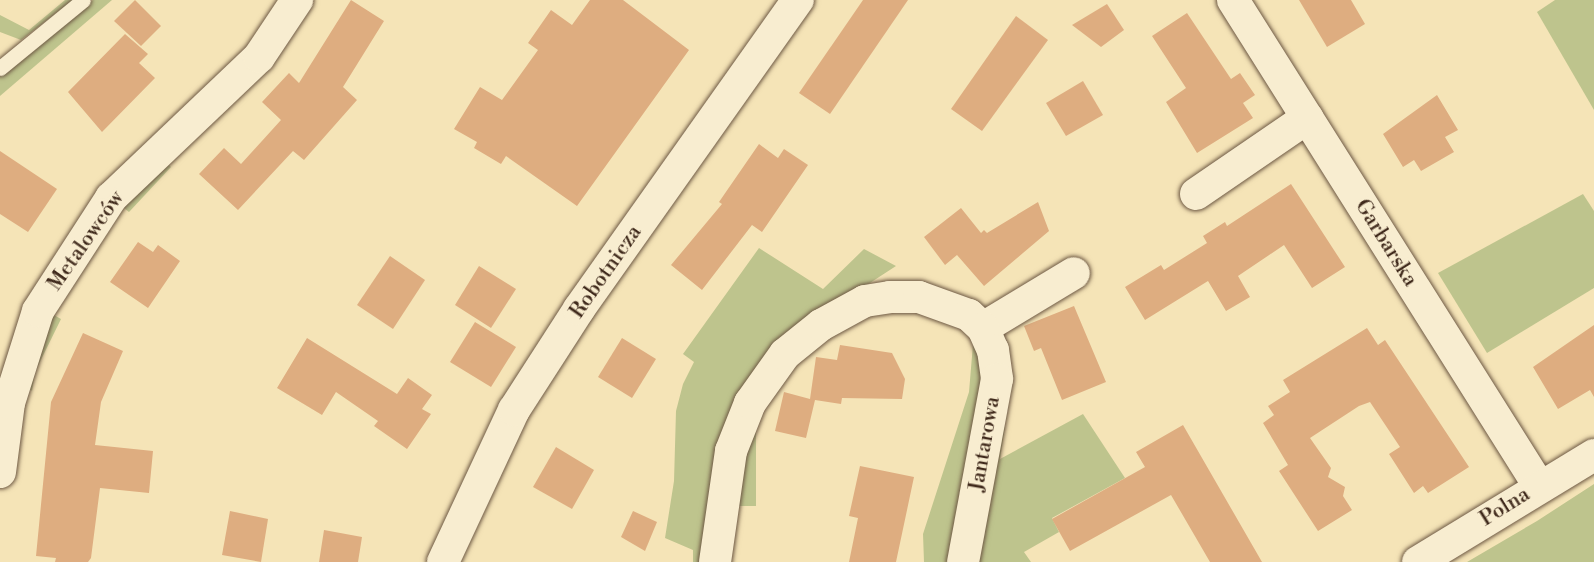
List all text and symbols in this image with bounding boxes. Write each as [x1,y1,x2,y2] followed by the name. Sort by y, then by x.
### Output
[42,186,130,296] street label: Metalowców
[1349,195,1423,291] street label: Garbarska
[565,221,647,323] street label: Robotnicza
[964,395,1006,493] street label: Jantarowa
[1475,482,1535,532] street label: Polna

